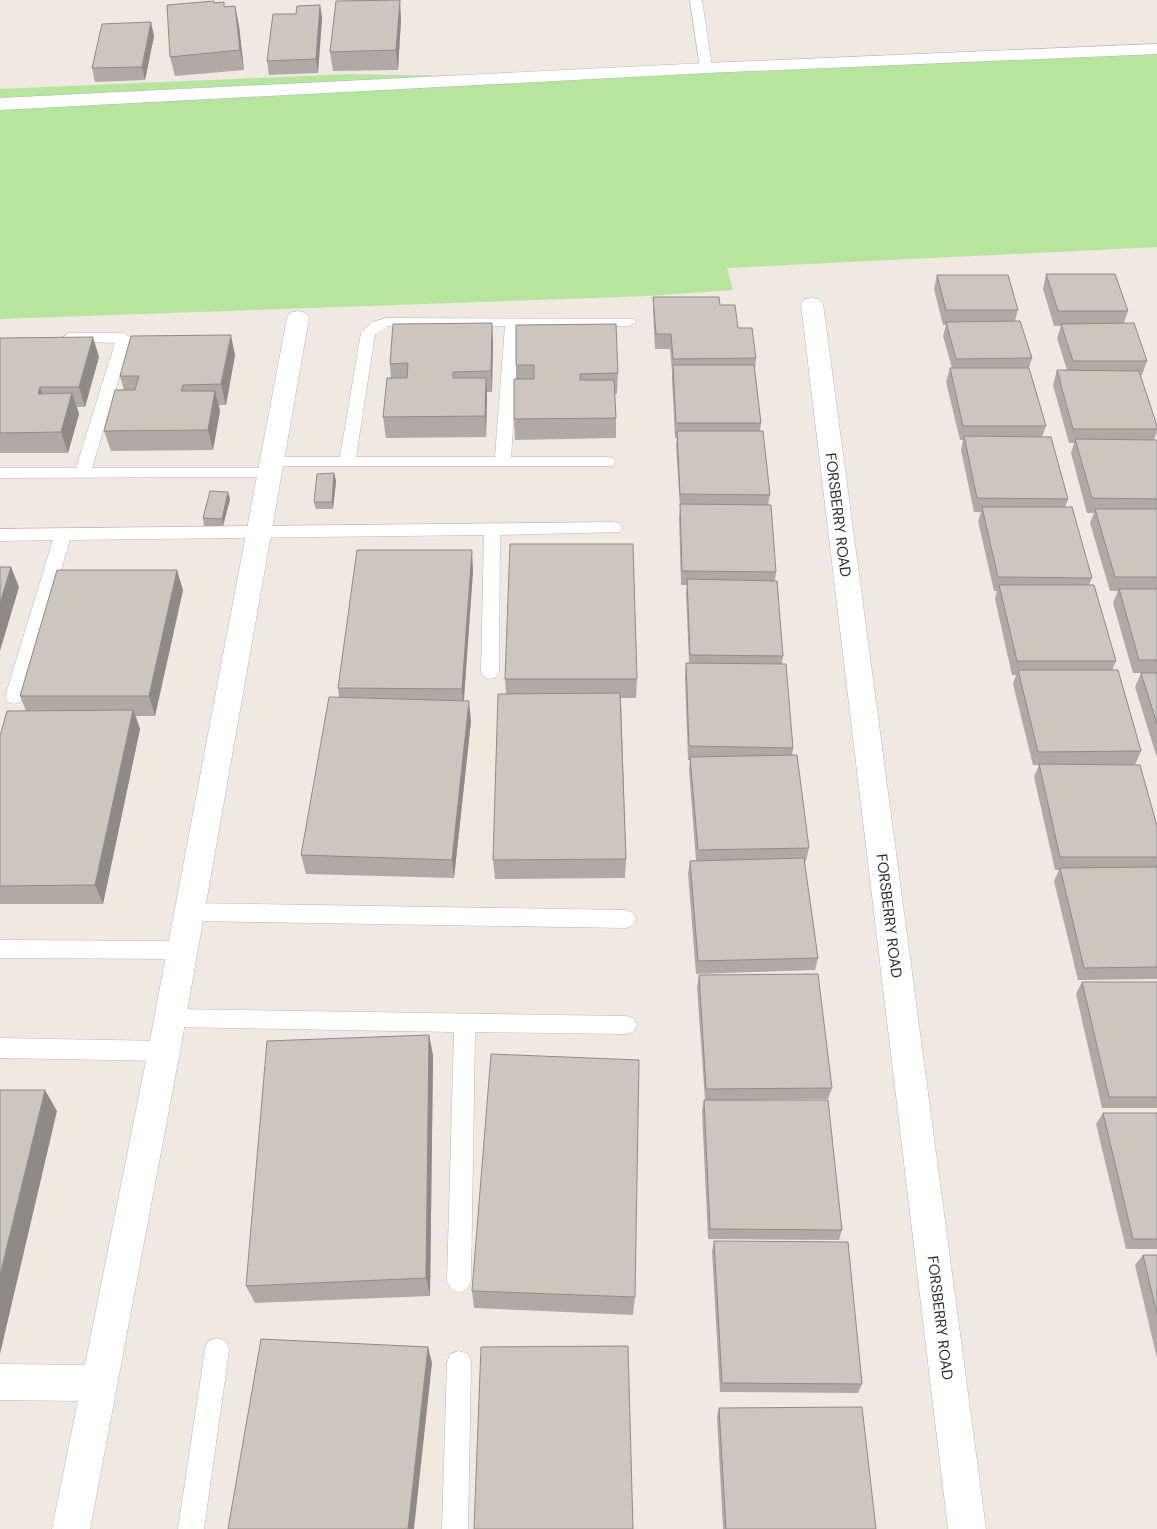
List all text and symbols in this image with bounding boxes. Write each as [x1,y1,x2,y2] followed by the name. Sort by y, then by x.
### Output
[820,452,856,578] street label: FORSBERRY ROAD
[871,853,907,979] street label: FORSBERRY ROAD
[922,1255,958,1381] street label: FORSBERRY ROAD

